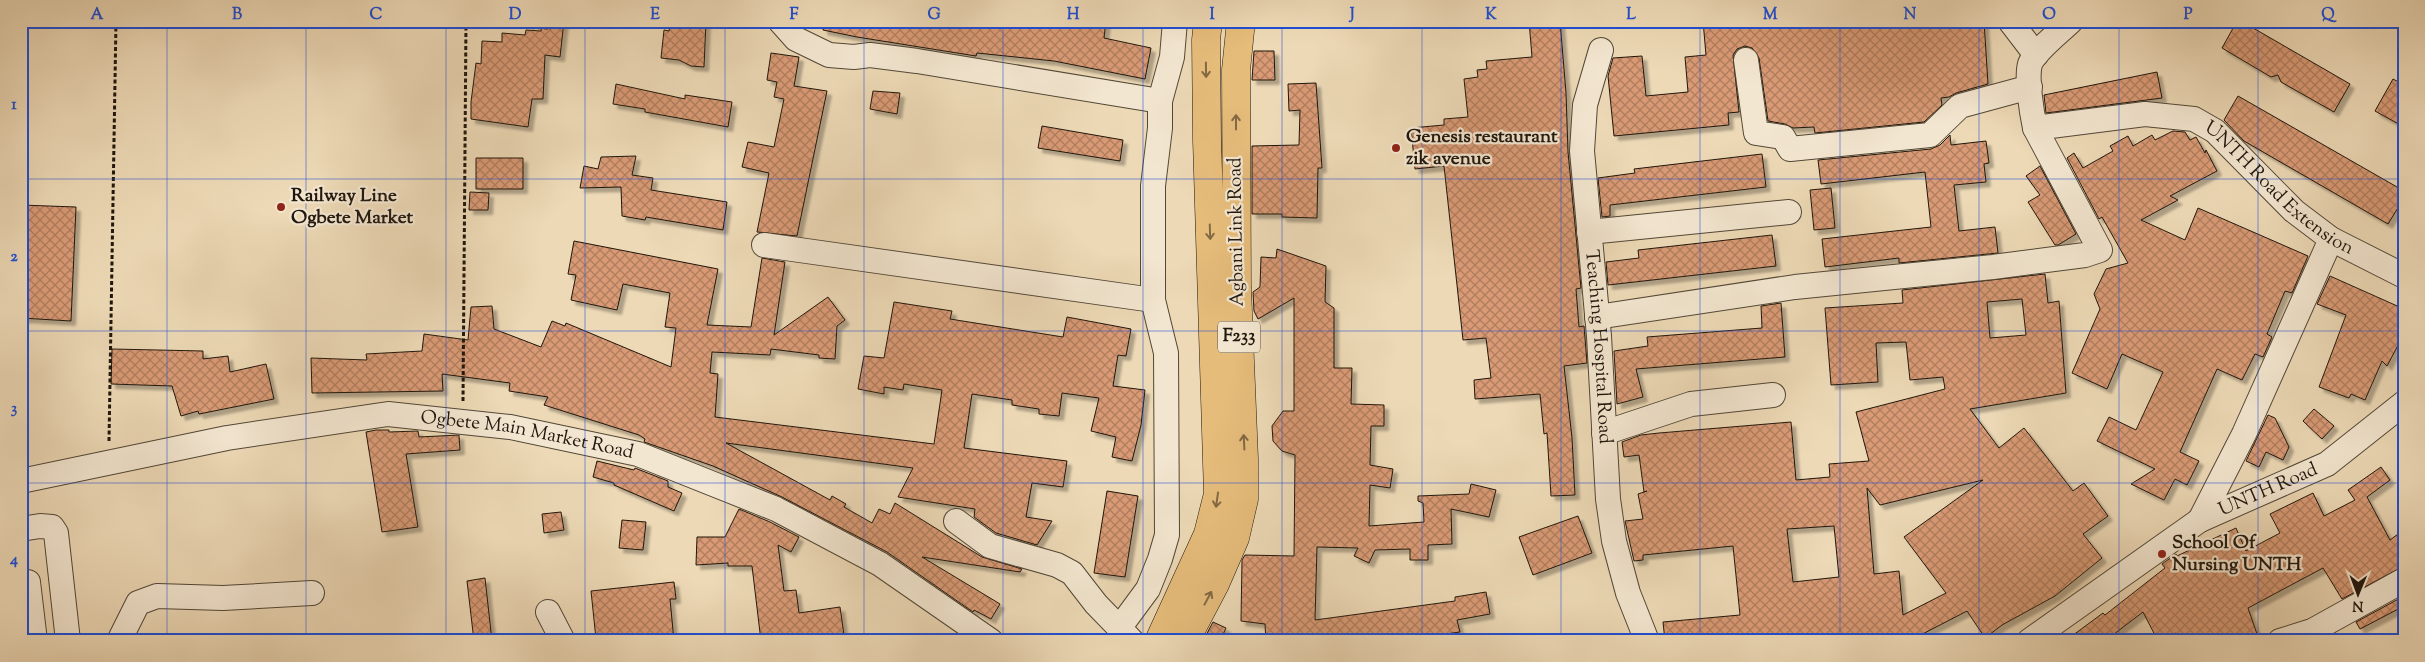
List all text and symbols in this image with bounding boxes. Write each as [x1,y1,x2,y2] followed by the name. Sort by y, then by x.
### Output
[91,4,104,27] text: A
[232,4,242,27] text: B
[370,4,383,27] text: C
[509,4,522,27] text: D
[650,4,660,27] text: E
[790,4,799,27] text: F
[927,4,941,27] text: G
[1067,4,1080,27] text: H
[1209,4,1215,27] text: I
[1348,4,1355,27] text: J
[1485,4,1497,27] text: K
[1626,4,1636,27] text: L
[1763,4,1778,27] text: M
[1904,4,1917,27] text: N
[2042,4,2056,27] text: O
[2183,4,2193,27] text: P
[2321,4,2337,27] text: Q
[1201,62,1211,78] one-way arrow
[11,94,17,117] text: 1
[2200,114,2358,262] street label: UNTH Road Extension
[1231,115,1241,131] one-way arrow
[1406,124,1558,173] place label: Genesis restaurant zik avenue
[1390,142,1402,154] marker: Genesis restaurant zik avenue
[1222,157,1252,307] street label: Agbani Link Road
[291,183,414,232] place label: Railway Line Ogbete Market
[275,201,287,213] marker: Railway Line Ogbete Market
[1206,224,1215,240] one-way arrow
[10,246,18,269] text: 2
[1578,249,1618,445] street label: Teaching Hospital Road
[1218,322,1260,352] road number: F233
[11,398,18,421] text: 3
[419,404,636,466] street label: Ogbete Main Market Road
[1239,434,1248,450] one-way arrow
[2214,456,2322,524] street label: UNTH Road
[1212,491,1222,507] one-way arrow
[2172,530,2302,579] place label: School Of Nursing UNTH
[2156,548,2168,560] marker: School Of Nursing UNTH
[9,549,18,572] text: 4
[2332,570,2382,620] north arrow
[1203,590,1213,605] one-way arrow
[2352,595,2364,615] text: N

